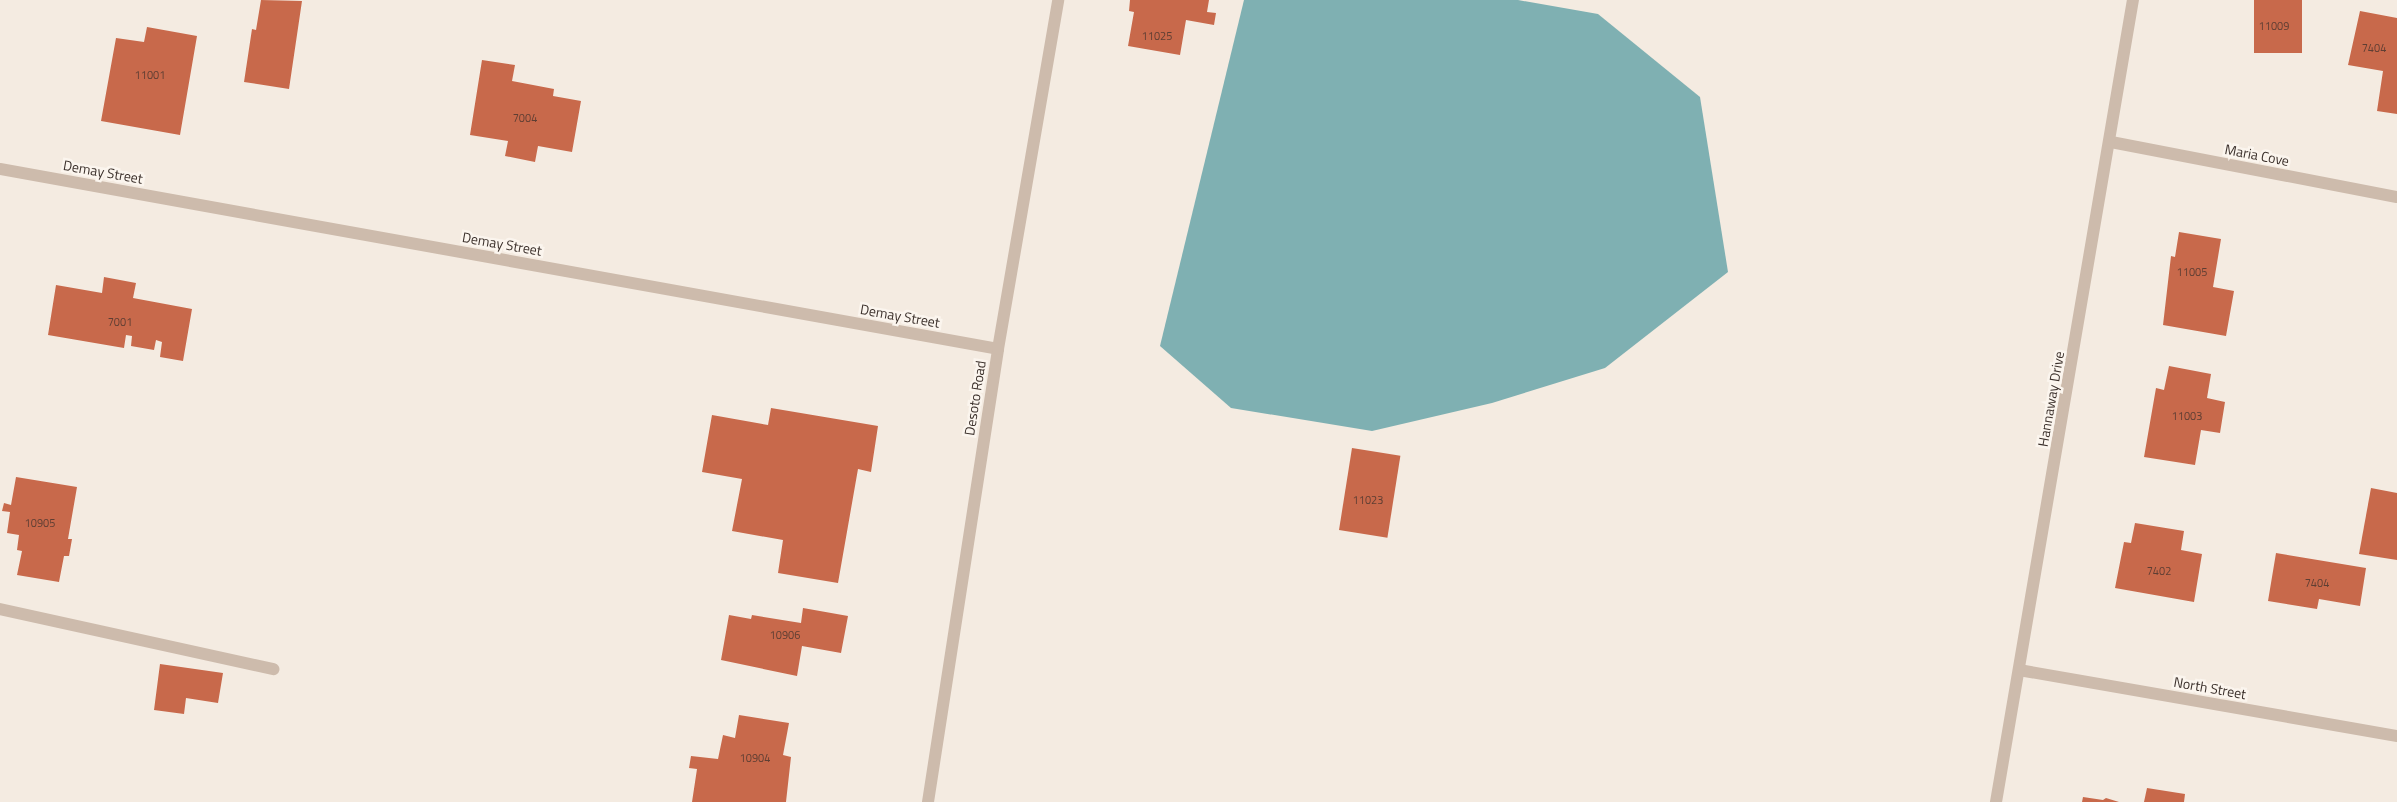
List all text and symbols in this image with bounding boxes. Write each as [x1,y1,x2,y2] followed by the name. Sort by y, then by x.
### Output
[2259,19,2289,33] house number: 11009
[1142,29,1172,43] house number: 11025
[2362,41,2386,55] house number: 7404
[135,68,165,82] house number: 11001
[513,111,537,125] house number: 7004
[2223,141,2291,169] street label: Maria Cove
[62,157,144,187] street label: Demay Street
[461,229,543,259] street label: Demay Street
[2177,265,2207,279] house number: 11005
[859,301,941,331] street label: Demay Street
[108,315,132,329] house number: 7001
[2034,350,2068,448] street label: Hannaway Drive
[961,359,989,437] street label: Desoto Road
[2172,409,2202,423] house number: 11003
[1353,493,1383,507] house number: 11023
[25,516,55,530] house number: 10905
[2147,564,2171,578] house number: 7402
[2305,576,2329,590] house number: 7404
[770,628,800,642] house number: 10906
[2172,673,2248,703] street label: North Street
[740,751,770,765] house number: 10904

